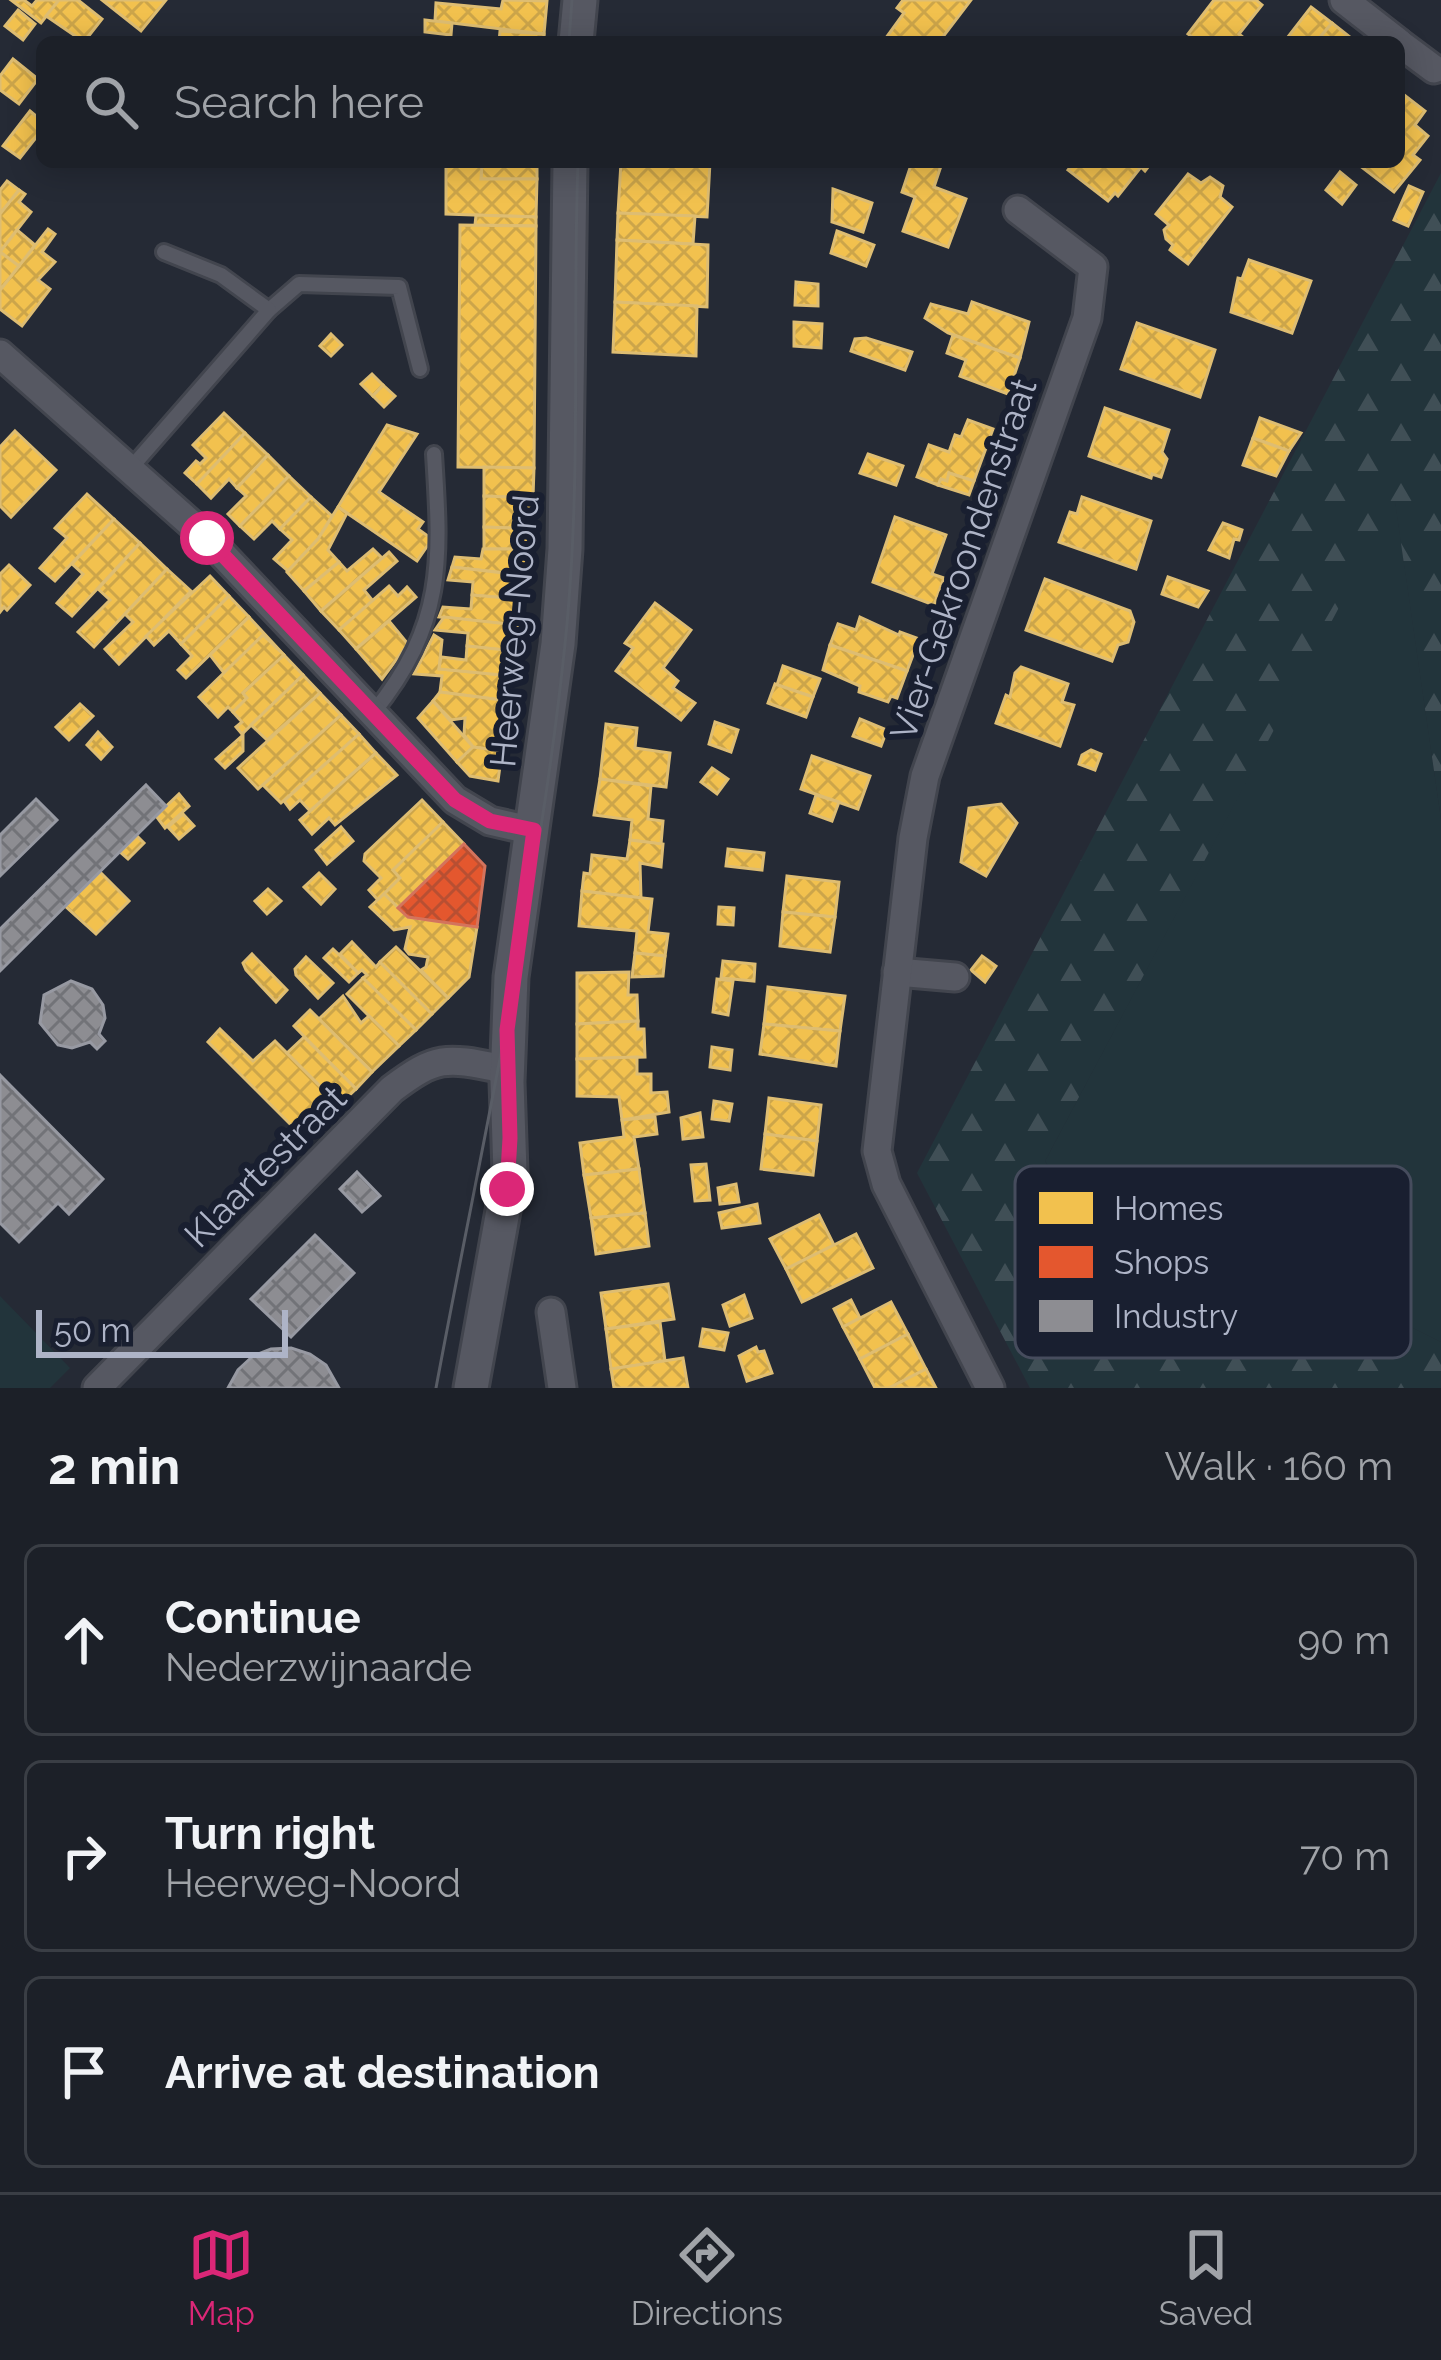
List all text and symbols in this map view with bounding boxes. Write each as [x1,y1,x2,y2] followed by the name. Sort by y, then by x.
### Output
[36,36,1405,168] search box
[78,69,144,135] icon: search
[174,76,424,129] text: Search here
[881,373,1045,745] street label: Vier-Gekroondenstraat
[481,493,547,769] street label: Heerweg-Noord
[180,511,234,565] route start
[176,1077,354,1255] street label: Klaartestraat
[480,1162,534,1216] route end
[1015,1166,1411,1358] legend
[1114,1189,1223,1228] text: Homes
[1114,1243,1209,1282] text: Shops
[1114,1297,1238,1336] text: Industry
[36,1304,288,1357] scale bar
[54,1311,131,1350] text: 50 m
[48,1436,180,1496] text: 2 min
[1165,1443,1393,1489] text: Walk · 160 m
[165,1591,361,1644] text: Continue
[51,1607,117,1673] icon: ahead
[1297,1617,1390,1663] text: 90 m
[165,1644,472,1690] text: Nederzwijnaarde
[165,1807,375,1860] text: Turn right
[51,1823,117,1889] icon: right
[1300,1833,1390,1879] text: 70 m
[165,1860,461,1906] text: Heerweg-Noord
[51,2039,117,2105] icon: arrive
[165,2046,600,2099] text: Arrive at destination
[188,2222,255,2333] tab: Map
[631,2222,783,2333] tab: Directions
[1159,2222,1253,2333] tab: Saved

